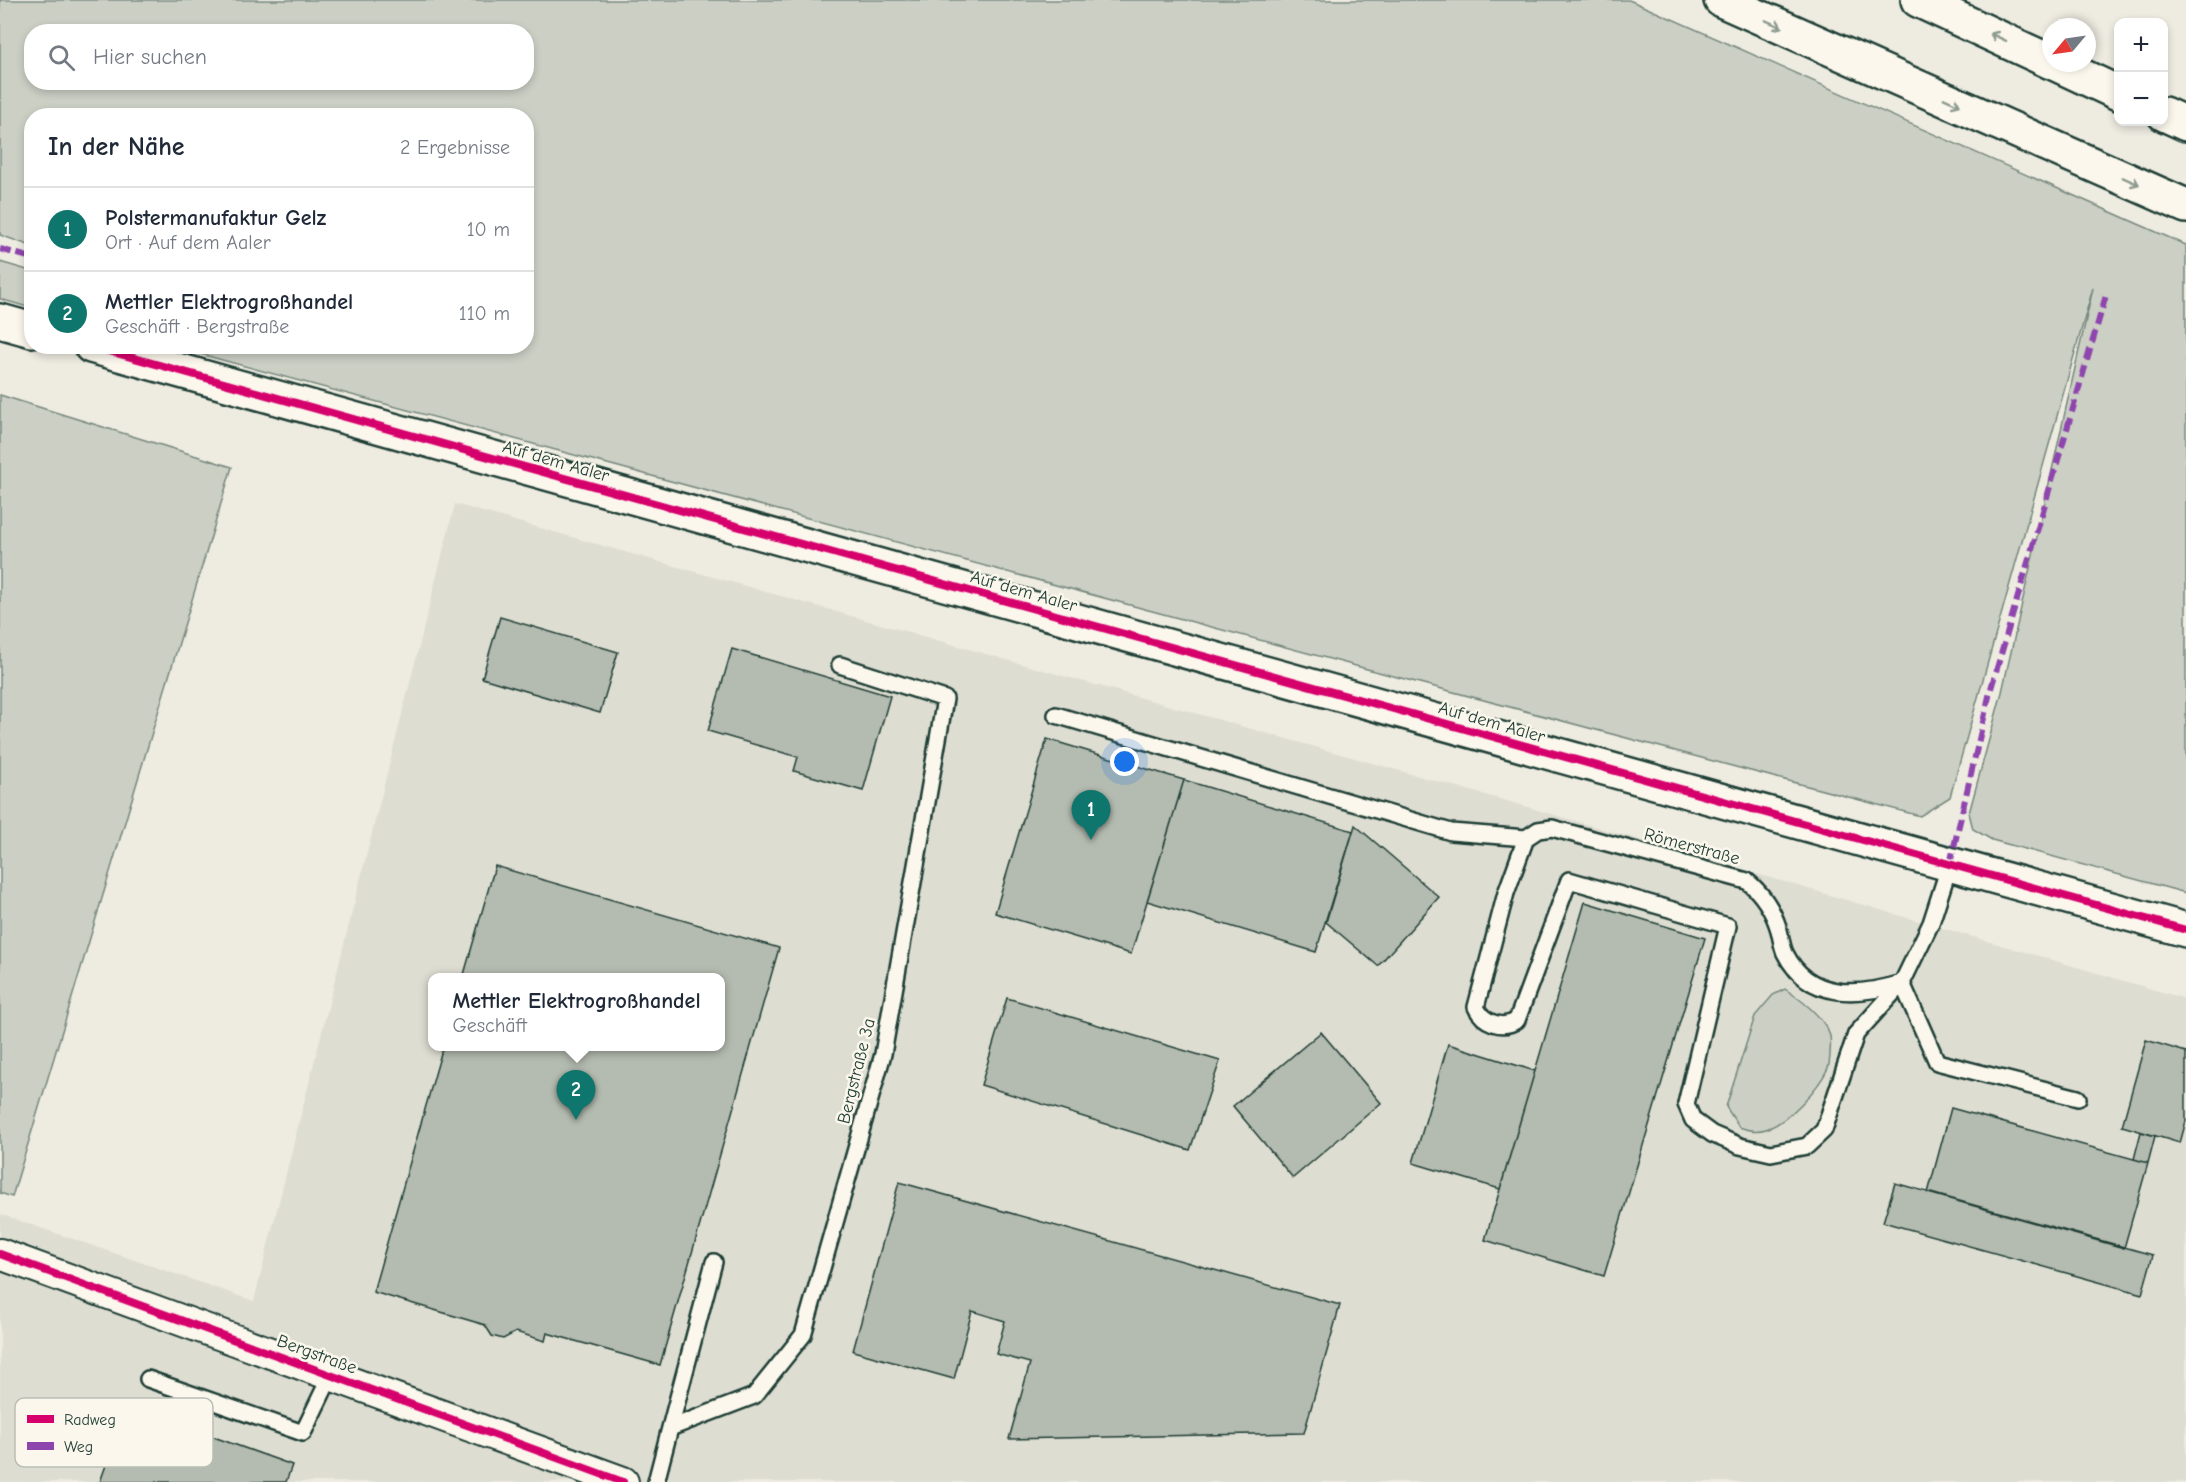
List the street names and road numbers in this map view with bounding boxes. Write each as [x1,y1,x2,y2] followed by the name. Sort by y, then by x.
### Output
[500,436,612,487] street label: Auf dem Aaler
[968,566,1080,617] street label: Auf dem Aaler
[1436,697,1548,748] street label: Auf dem Aaler
[1642,824,1742,869] street label: Römerstraße
[833,1016,880,1126] street label: Bergstraße 3a
[274,1330,360,1379] street label: Bergstraße

